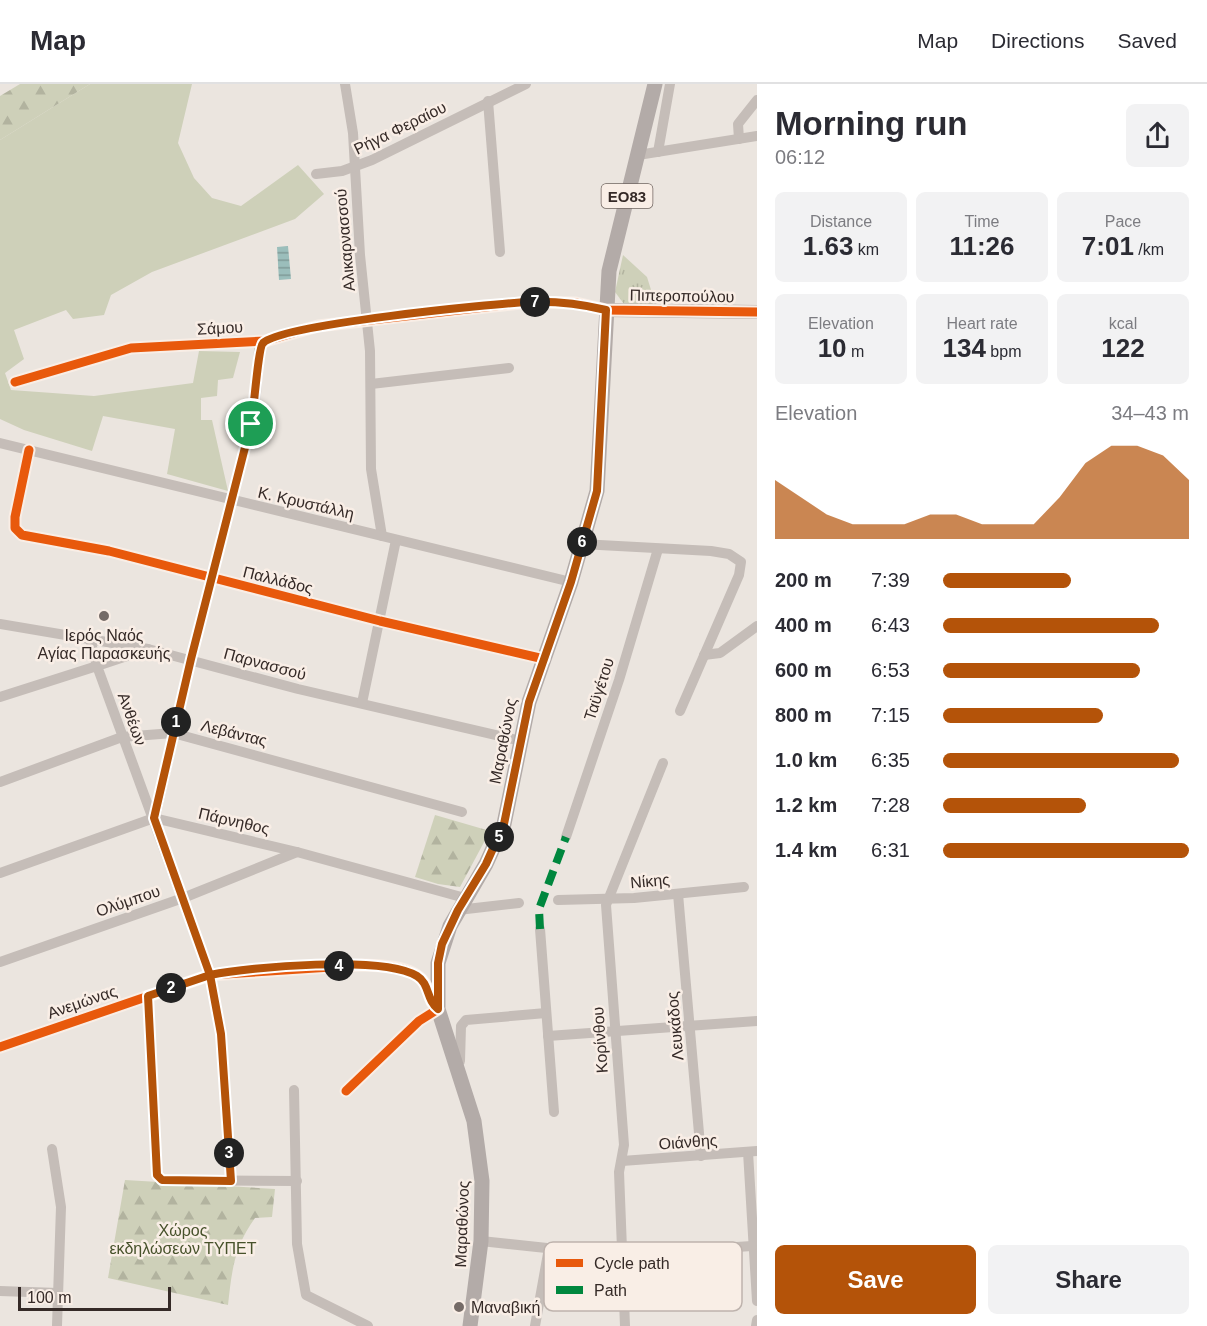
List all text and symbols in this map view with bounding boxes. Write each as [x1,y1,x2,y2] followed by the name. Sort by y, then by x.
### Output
[30,25,86,56] text: Map
[917,29,958,52] text: Map
[991,29,1084,52] text: Directions
[1117,29,1177,52] text: Saved
[351,98,449,158] street label: Ρήγα Φεραίου
[1126,104,1189,167] button: share
[775,105,967,142] text: Morning run
[775,146,825,168] text: 06:12
[602,184,652,208] road number: ΕΟ83
[332,188,358,292] street label: Αλικαρνασσού
[810,213,872,230] text: Distance
[965,213,999,230] text: Time
[1105,213,1141,230] text: Pace
[803,231,853,261] text: 1.63
[949,231,1015,261] text: 11:26
[1082,231,1134,261] text: 7:01
[853,241,879,258] text: km
[1134,241,1164,258] text: /km
[520,287,550,317] pin: 7
[629,287,735,305] street label: Πιπεροπούλου
[531,293,539,310] text: 7
[808,315,874,332] text: Elevation
[946,315,1018,332] text: Heart rate
[1109,315,1137,332] text: kcal
[197,318,243,338] street label: Σάμου
[818,333,847,363] text: 10
[943,333,986,363] text: 134
[1101,333,1145,363] text: 122
[847,343,864,360] text: m
[986,343,1021,360] text: bpm
[225,398,276,449] pin
[775,402,857,424] text: Elevation
[1111,402,1189,424] text: 34–43 m
[234,407,267,440] icon: arrive
[256,484,356,522] street label: Κ. Κρυστάλλη
[567,527,597,557] pin: 6
[578,533,586,550] text: 6
[241,563,315,597] street label: Παλλάδος
[775,569,832,591] text: 200 m
[871,569,910,591] text: 7:39
[97,609,111,623] marker: Ιερός Ναός Αγίας Παρασκευής
[775,614,832,636] text: 400 m
[871,614,910,636] text: 6:43
[38,627,171,662] place label: Ιερός Ναός Αγίας Παρασκευής
[222,645,308,683] street label: Παρνασσού
[581,656,617,722] street label: Ταϋγέτου
[775,659,832,681] text: 600 m
[871,659,910,681] text: 6:53
[115,690,149,748] street label: Ανθέων
[486,696,520,785] street label: Μαραθώνος
[775,704,832,726] text: 800 m
[871,704,910,726] text: 7:15
[161,707,191,737] pin: 1
[172,713,180,730] text: 1
[199,717,269,749] street label: Λεβάντας
[775,749,837,771] text: 1.0 km
[871,749,910,771] text: 6:35
[775,794,837,816] text: 1.2 km
[871,794,910,816] text: 7:28
[197,805,271,837] street label: Πάρνηθος
[484,822,514,852] pin: 5
[495,828,503,845] text: 5
[775,839,837,861] text: 1.4 km
[871,839,910,861] text: 6:31
[629,871,671,891] street label: Νίκης
[94,882,162,920] street label: Ολύμπου
[324,951,354,981] pin: 4
[335,957,343,974] text: 4
[156,973,186,1003] pin: 2
[167,979,175,996] text: 2
[45,982,119,1022] street label: Ανεμώνας
[663,991,686,1061] street label: Λευκάδος
[589,1006,611,1074] street label: Κορίνθου
[658,1131,718,1153] street label: Οιάνθης
[214,1138,244,1168] pin: 3
[225,1144,233,1161] text: 3
[452,1180,472,1268] street label: Μαραθώνος
[109,1222,257,1257] park label: Χώρος εκδηλώσεων ΤΥΠΕΤ
[544,1242,742,1311] legend
[775,1245,976,1314] button: Save
[988,1245,1189,1314] button: Share
[594,1255,670,1272] text: Cycle path
[594,1282,627,1299] text: Path
[18,1284,171,1312] scale bar
[27,1289,71,1306] text: 100 m
[471,1299,540,1316] place label: Μαναβική
[452,1300,466,1314] marker: Μαναβική

